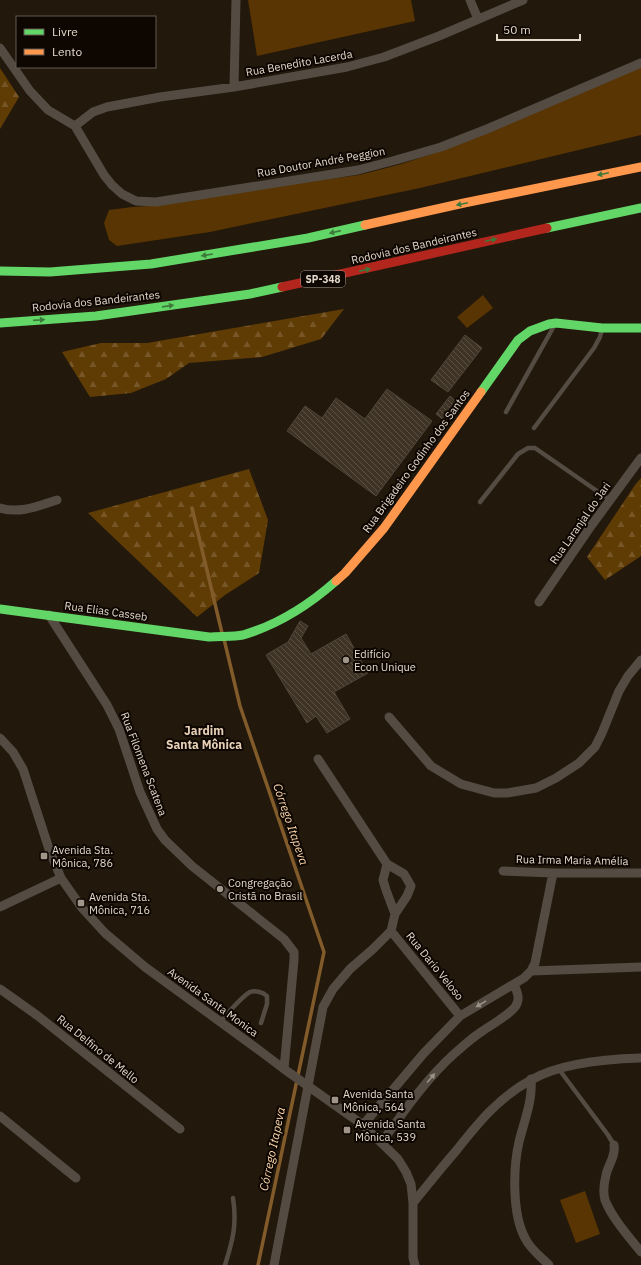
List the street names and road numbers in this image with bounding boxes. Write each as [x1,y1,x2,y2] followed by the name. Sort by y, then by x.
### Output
[245,47,354,79] street label: Rua Benedito Lacerda
[256,144,386,180] street label: Rua Doutor André Peggion
[350,225,478,267] street label: Rodovia dos Bandeirantes
[301,271,345,287] road number: SP-348
[31,287,161,315] street label: Rodovia dos Bandeirantes
[359,387,473,535] street label: Rua Brigadeiro Godinho dos Santos
[546,479,614,567] street label: Rua Laranjal do Jari
[64,598,148,624] street label: Rua Elias Casseb
[118,710,170,818] street label: Rua Filomena Scatena
[516,852,629,868] street label: Rua Irma Maria Amélia
[403,929,467,1003] street label: Rua Dario Veloso
[165,964,261,1040] street label: Avenida Santa Monica
[54,1012,142,1086] street label: Rua Delfino de Mello

